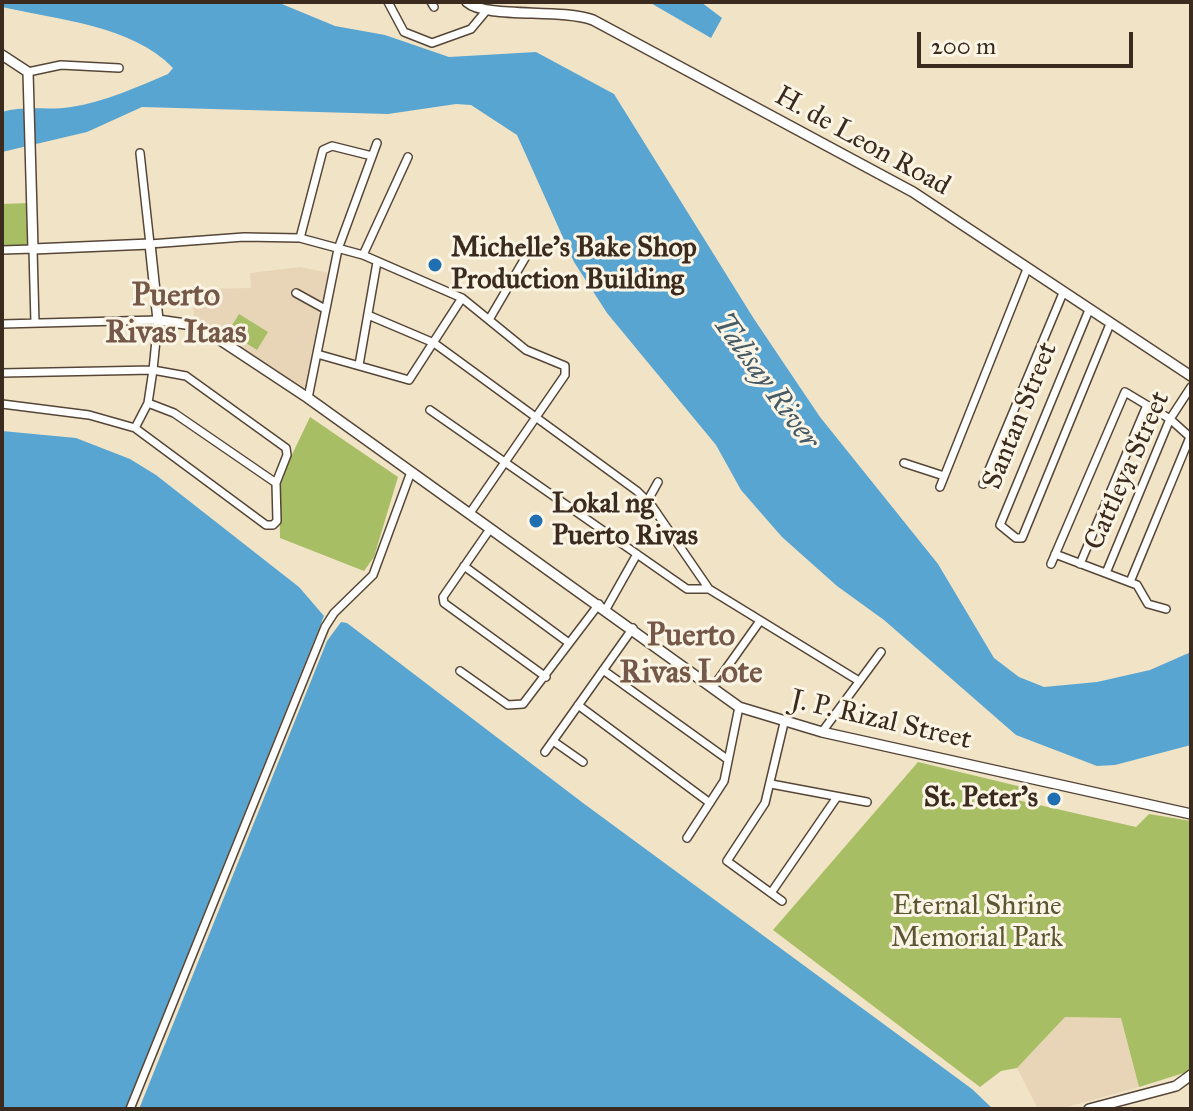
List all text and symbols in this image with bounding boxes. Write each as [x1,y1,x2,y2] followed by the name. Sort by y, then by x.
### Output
[921,16,1137,66] scale bar
[931,31,996,61] text: 200 m
[768,80,956,204] street label: H. de Leon Road
[451,232,697,298] place label: Michelle's Bake Shop Production Building
[426,256,444,274] marker: Michelle's Bake Shop Production Building
[105,278,247,353] district label: Puerto Rivas Itaas
[704,307,826,457] water label: Talisay River
[976,338,1066,494] street label: Santan Street
[1078,386,1178,556] street label: Cattleya Street
[552,488,698,554] place label: Lokal ng Puerto Rivas
[527,512,545,530] marker: Lokal ng Puerto Rivas
[620,618,762,693] district label: Puerto Rivas Lote
[787,684,975,758] street label: J. P. Rizal Street
[924,782,1038,816] place label: St. Peter's
[1045,790,1063,808] marker: St. Peter's
[891,890,1063,956] park label: Eternal Shrine Memorial Park

